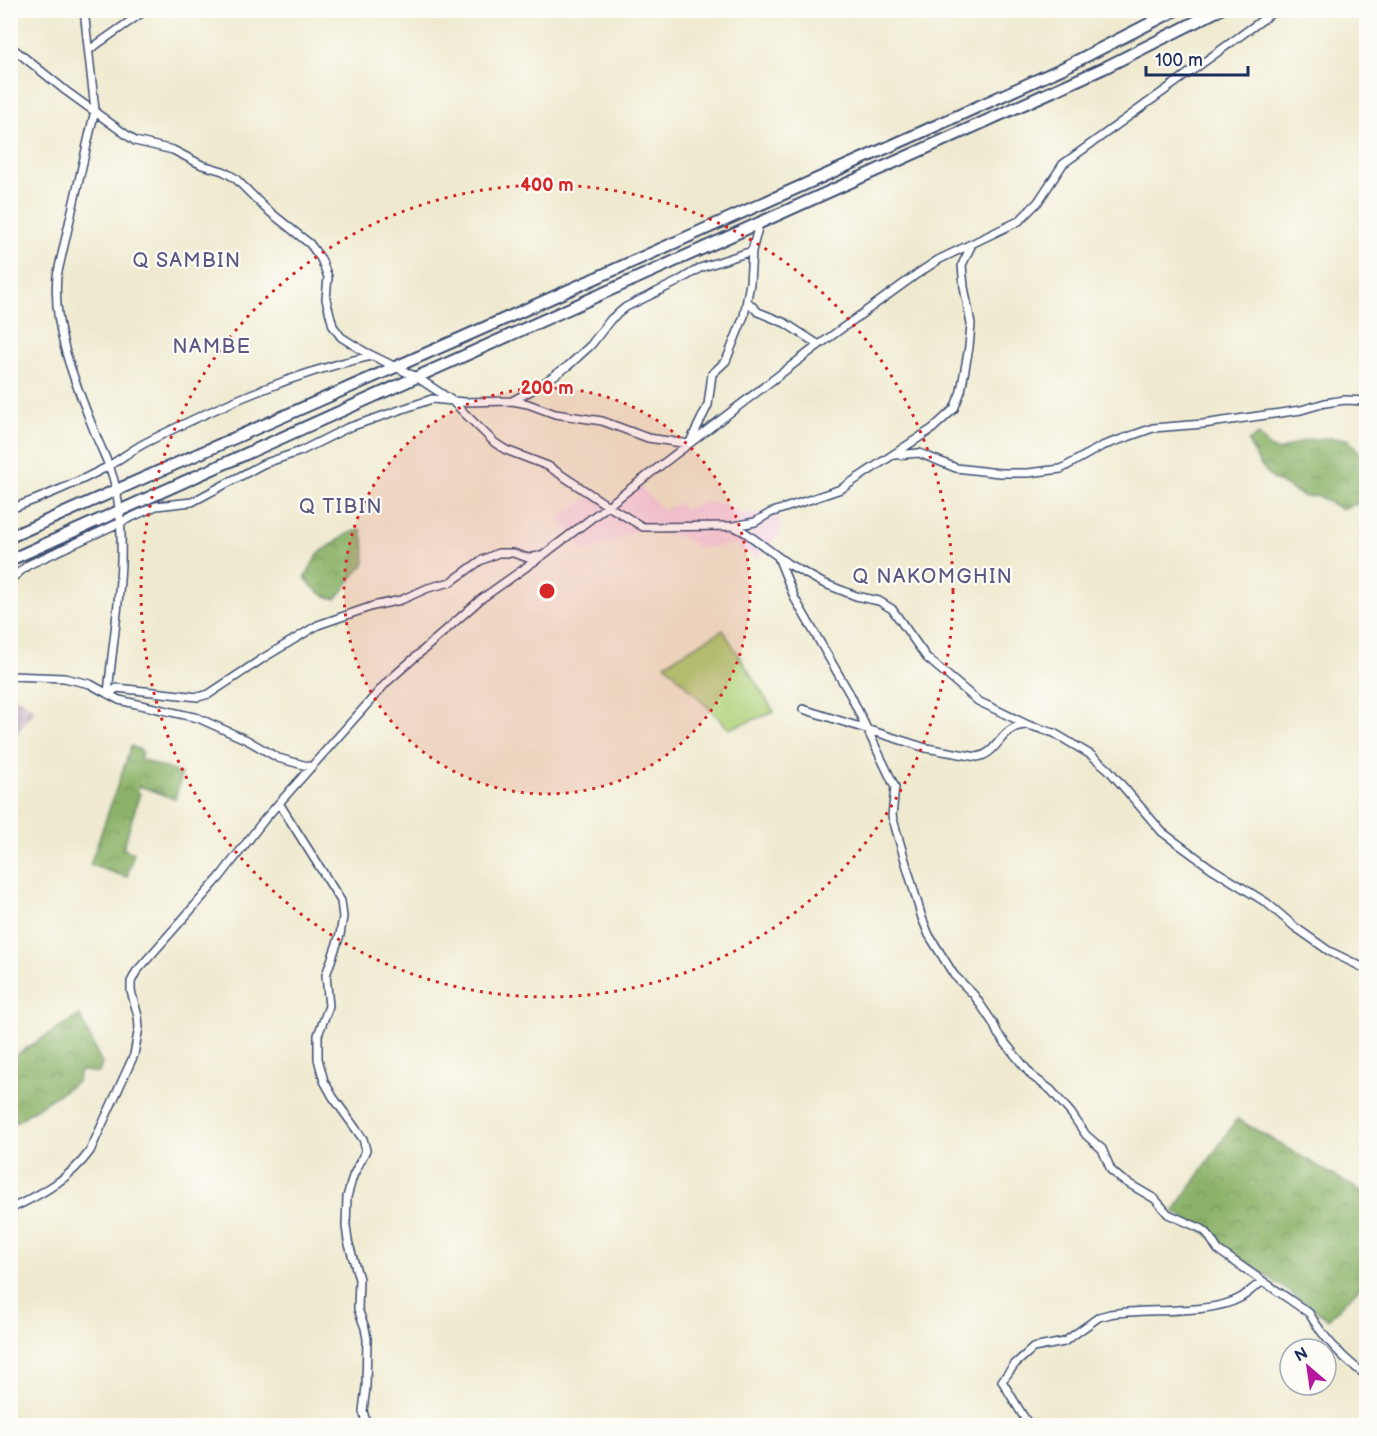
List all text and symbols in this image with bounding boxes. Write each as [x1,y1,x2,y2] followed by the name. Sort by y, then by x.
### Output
[1146,39,1248,77] scale bar
[1155,50,1203,71] text: 100 m
[520,175,574,196] text: 400 m
[132,249,242,273] district label: Q SAMBIN
[173,335,251,359] district label: NAMBE
[520,378,574,399] text: 200 m
[299,495,383,519] district label: Q TIBIN
[853,565,1013,589] district label: Q NAKOMGHIN
[537,581,557,601] centre of rings
[1278,1337,1338,1397] north arrow
[1292,1344,1311,1366] text: N

